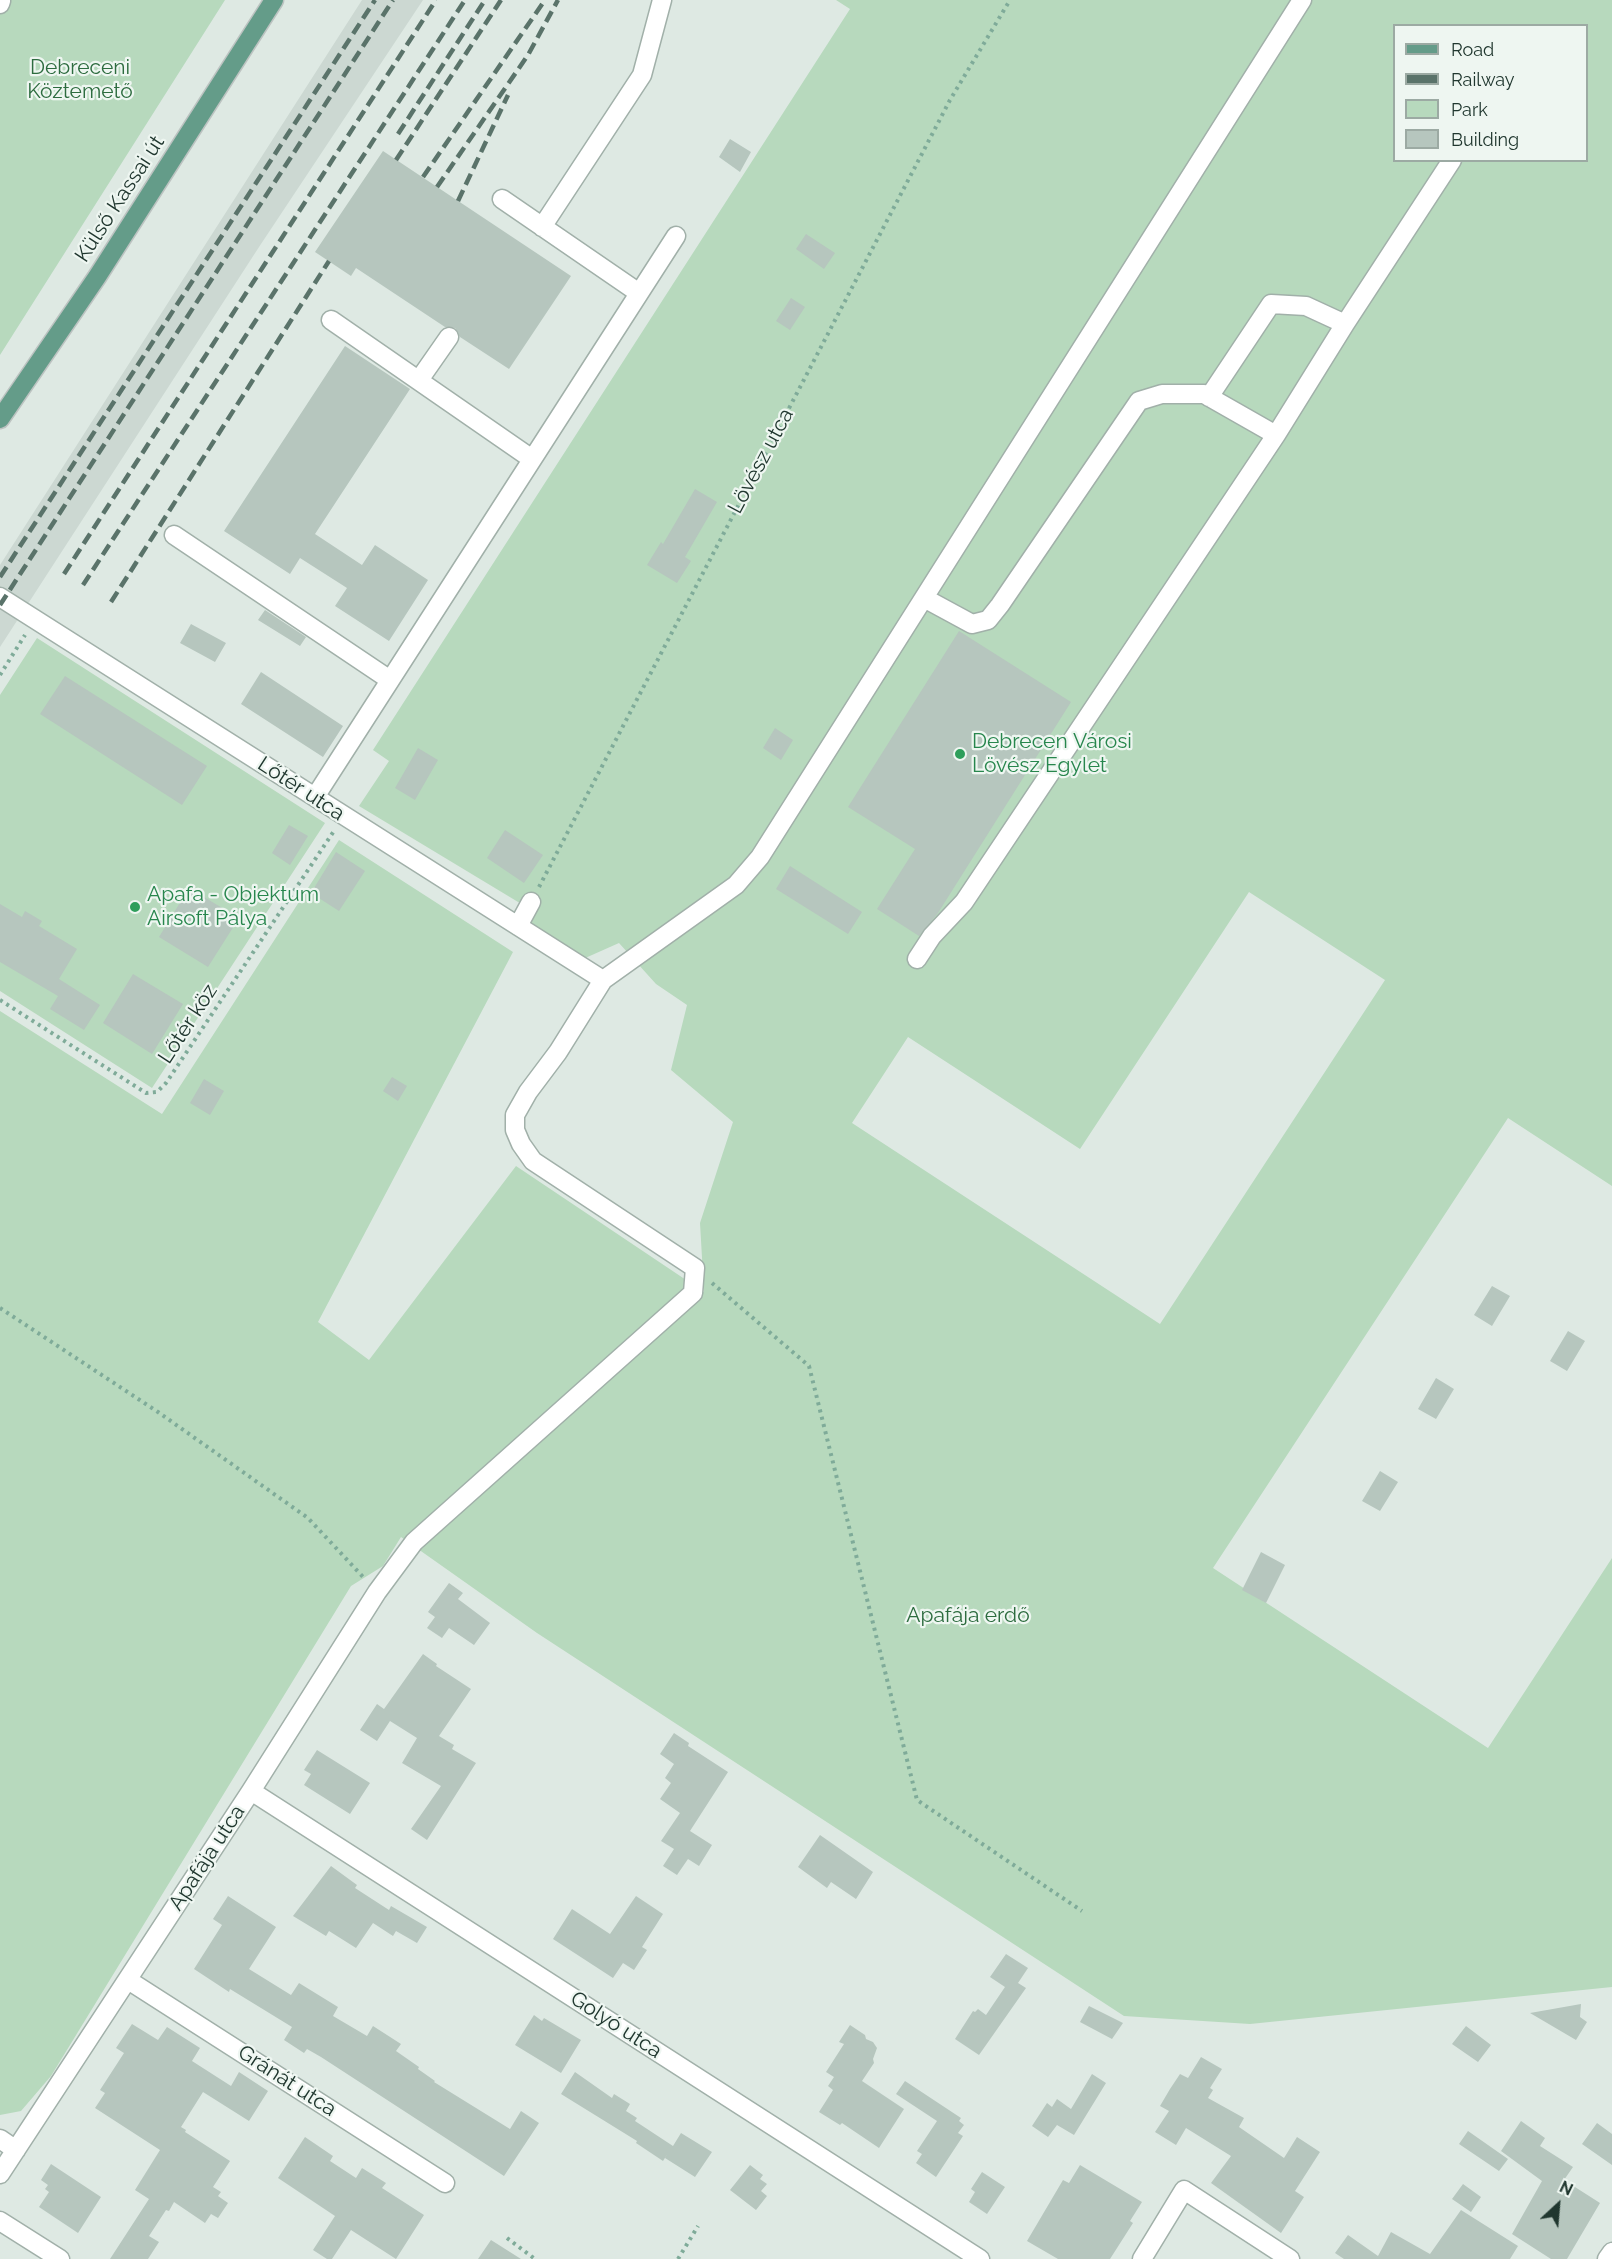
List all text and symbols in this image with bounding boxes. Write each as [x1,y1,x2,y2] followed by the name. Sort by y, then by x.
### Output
[1393,24,1588,162] legend
[1451,39,1494,60] text: Road
[27,55,133,105] park label: Debreceni Köztemető
[1451,69,1515,90] text: Railway
[1451,99,1488,120] text: Park
[1451,129,1519,150] text: Building
[70,131,170,267] street label: Külső Kassai út
[723,404,799,518] street label: Lövész utca
[972,729,1132,779] place label: Debrecen Városi Lövész Egylet
[953,747,967,761] marker: Debrecen Városi Lövész Egylet
[253,752,349,826] street label: Lőtér utca
[147,882,319,932] place label: Apafa - Objektum Airsoft Pálya
[128,900,142,914] marker: Apafa - Objektum Airsoft Pálya
[153,980,223,1068] street label: Lőtér köz
[906,1603,1030,1629] park label: Apafája erdő
[164,1801,250,1915] street label: Apafája utca
[566,1986,666,2064] street label: Golyó utca
[233,2040,341,2122] street label: Gránát utca
[1528,2175,1588,2235] north arrow
[1556,2177,1576,2200] text: N

